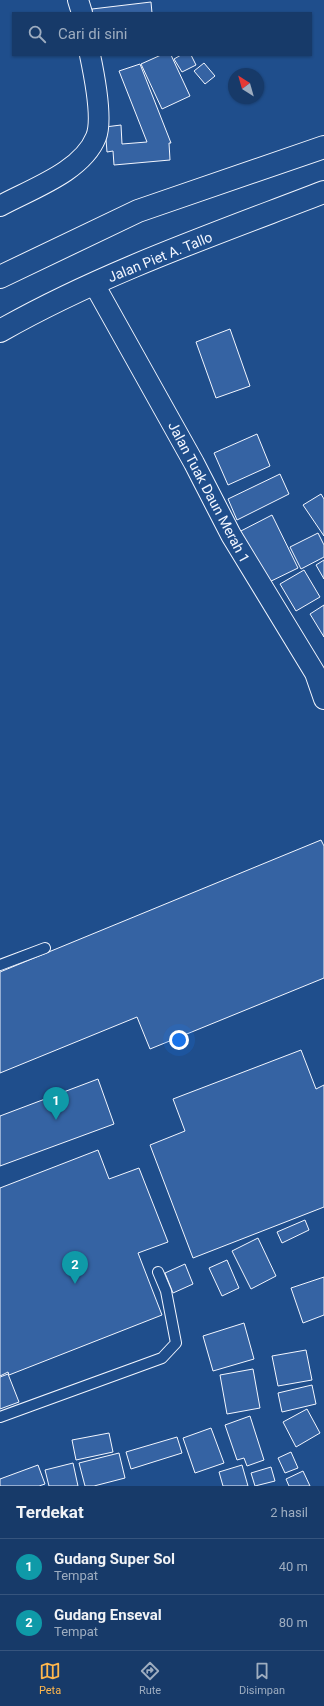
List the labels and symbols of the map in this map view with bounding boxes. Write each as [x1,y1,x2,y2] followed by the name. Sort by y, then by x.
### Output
[228,68,264,104] north arrow
[105,229,215,285] street label: Jalan Piet A. Tallo
[165,419,253,565] street label: Jalan Tuak Daun Merah 1
[169,1030,189,1050] your location
[43,1087,69,1120] pin: 1
[62,1251,88,1284] pin: 2

